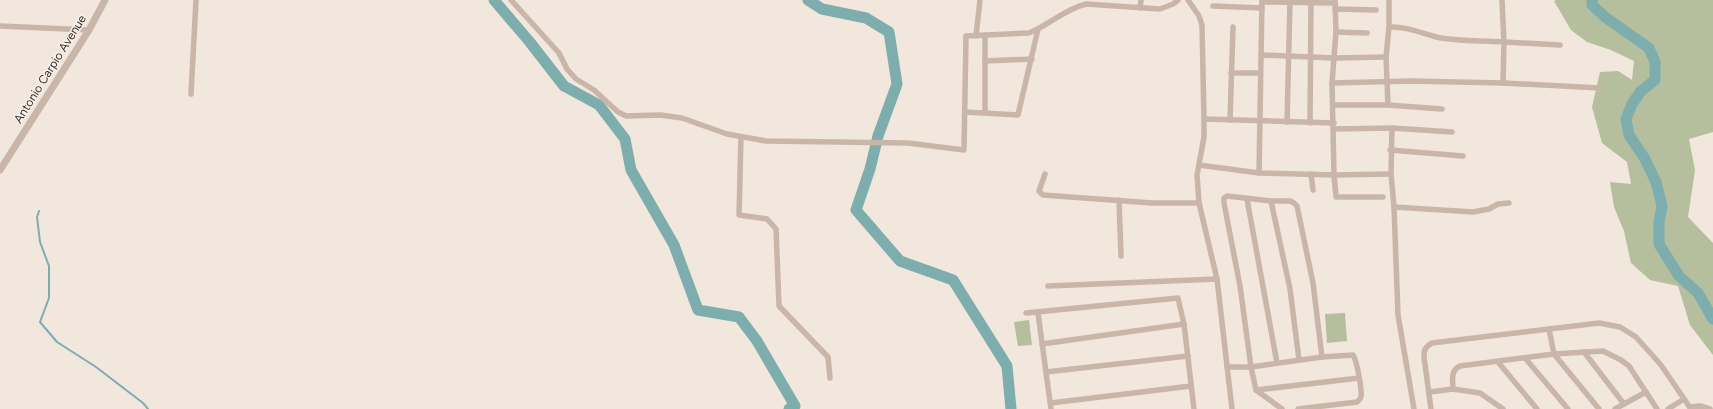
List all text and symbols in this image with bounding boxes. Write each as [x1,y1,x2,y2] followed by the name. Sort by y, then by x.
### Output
[11,12,89,126] street label: Antonio Carpio Avenue

